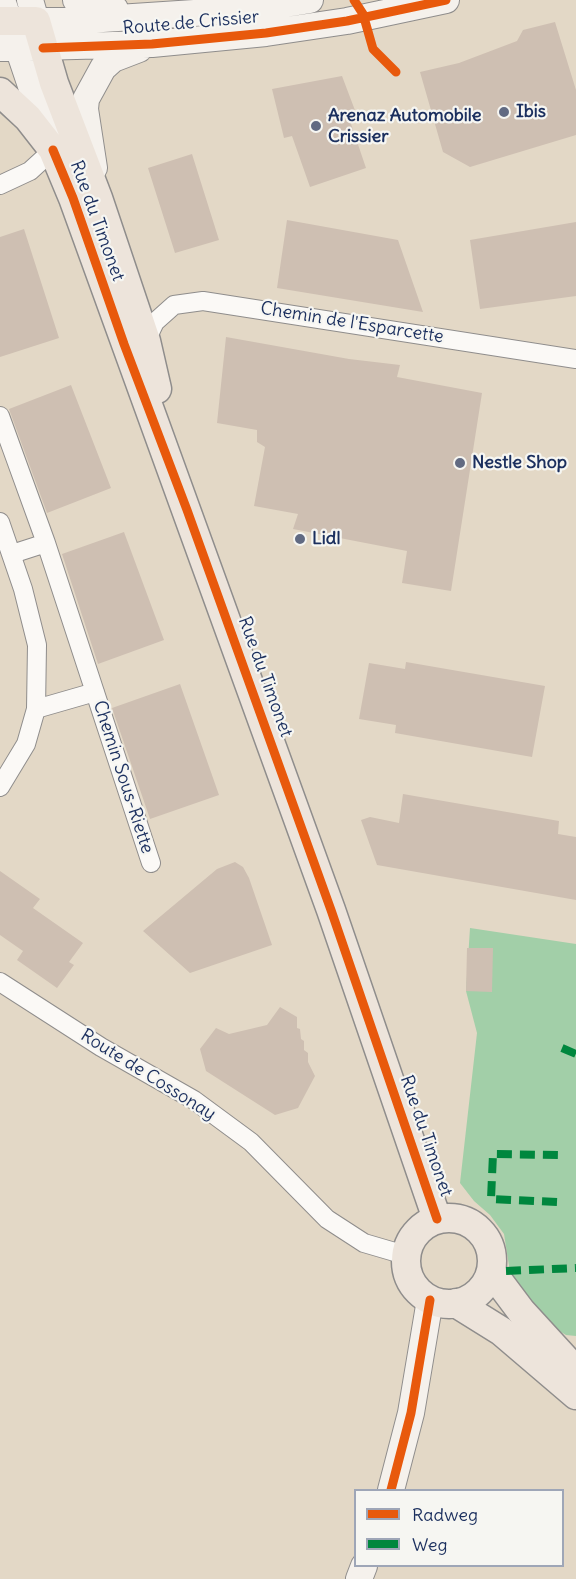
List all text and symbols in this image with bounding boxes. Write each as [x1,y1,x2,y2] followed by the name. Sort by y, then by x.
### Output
[122,6,260,40] street label: Route de Crissier
[516,101,546,123] place label: Ibis
[328,105,482,148] place label: Arenaz Automobile Crissier
[497,105,511,119] marker: Ibis
[309,119,323,133] marker: Arenaz Automobile Crissier
[65,158,129,284] street label: Rue du Timonet
[259,298,445,348] street label: Chemin de l'Esparcette
[472,452,567,474] place label: Nestle Shop
[453,456,467,470] marker: Nestle Shop
[312,528,340,550] place label: Lidl
[293,532,307,546] marker: Lidl
[233,614,297,740] street label: Rue du Timonet
[88,698,158,856] street label: Chemin Sous-Riette
[76,1025,220,1125] street label: Route de Cossonay
[395,1073,457,1199] street label: Rue du Timonet
[354,1489,564,1567] legend
[412,1503,478,1526] text: Radweg
[412,1533,447,1556] text: Weg

